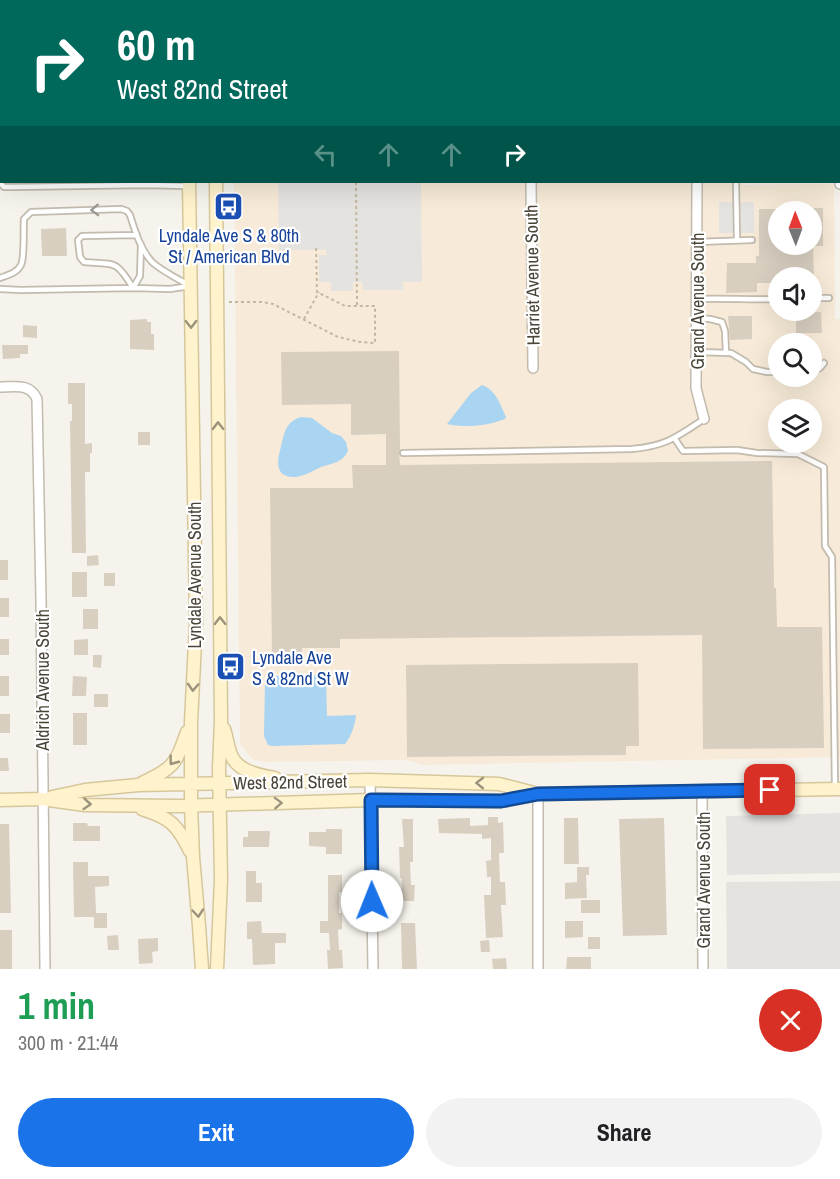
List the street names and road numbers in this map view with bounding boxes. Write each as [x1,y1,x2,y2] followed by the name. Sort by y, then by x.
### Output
[518,204,546,346] street label: Harriet Avenue South
[685,233,710,369] street label: Grand Avenue South
[182,502,207,648] street label: Lyndale Avenue South
[30,609,55,752] street label: Aldrich Avenue South
[233,769,347,795] street label: West 82nd Street
[691,812,716,948] street label: Grand Avenue South

